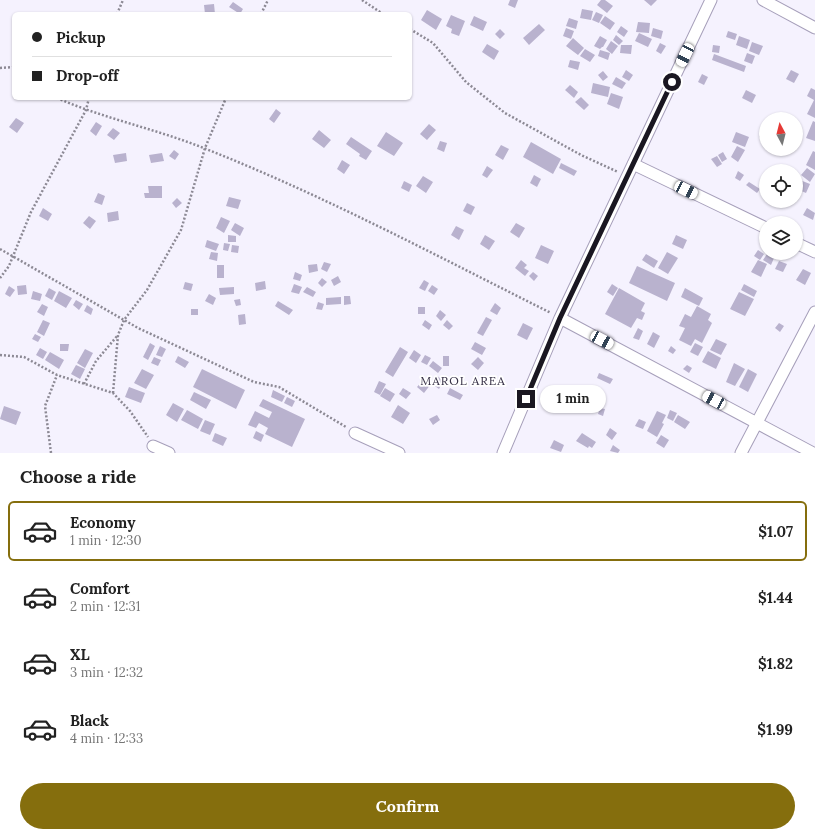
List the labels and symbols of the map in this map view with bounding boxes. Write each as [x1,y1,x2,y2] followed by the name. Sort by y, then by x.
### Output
[674,42,696,68] car
[663,73,681,91] route start
[759,112,803,156] north arrow
[673,179,699,201] car
[589,329,615,351] car
[420,373,506,388] district label: MAROL AREA
[540,385,606,413] callout: 1 min
[701,389,727,411] car
[517,390,535,408] route end

